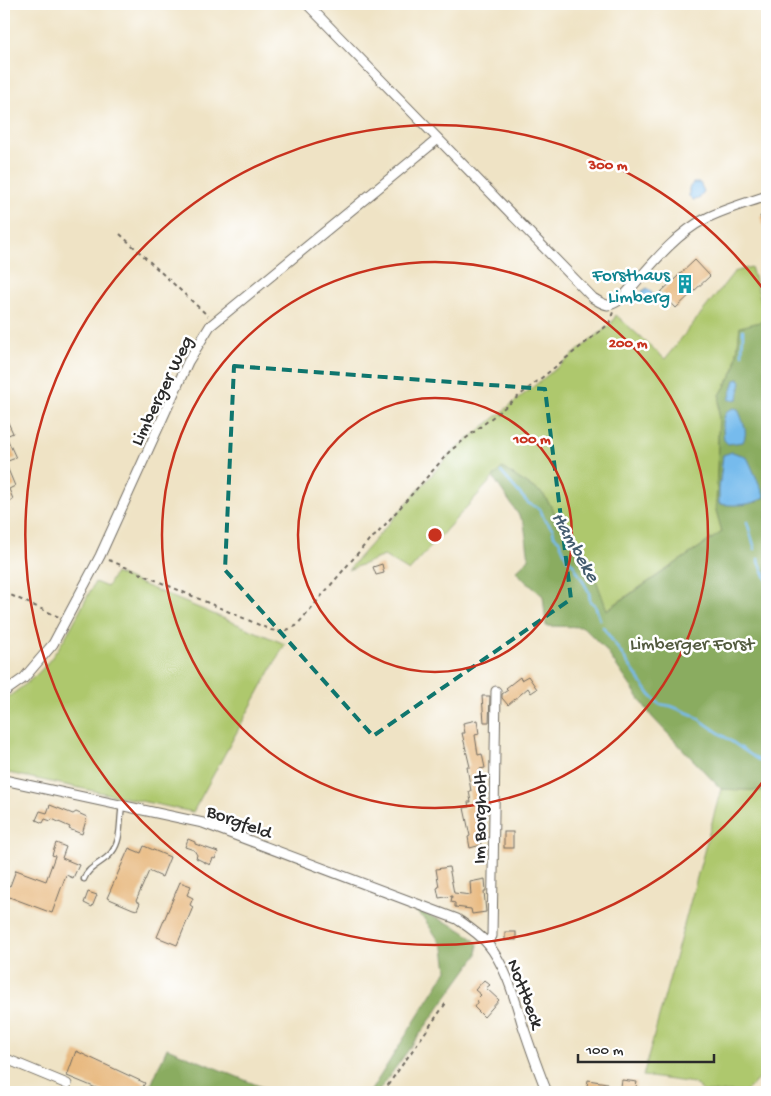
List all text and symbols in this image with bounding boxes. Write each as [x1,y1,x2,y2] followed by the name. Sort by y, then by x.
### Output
[587,157,628,175] text: 300 m
[591,265,671,310] place label: Forsthaus Limberg
[674,273,696,295] building icon: Forsthaus Limberg
[127,333,200,450] street label: Limberger Weg
[609,335,648,353] text: 200 m
[512,431,551,449] text: 100 m
[545,509,603,587] water label: Hambeke
[426,526,444,544] centre of rings
[630,634,756,657] park label: Limberger Forst
[469,770,494,864] street label: Im Borgholt
[202,801,276,846] street label: Borgfeld
[500,956,548,1034] street label: Nottbeck
[578,1031,715,1063] scale bar
[585,1042,624,1060] text: 100 m

